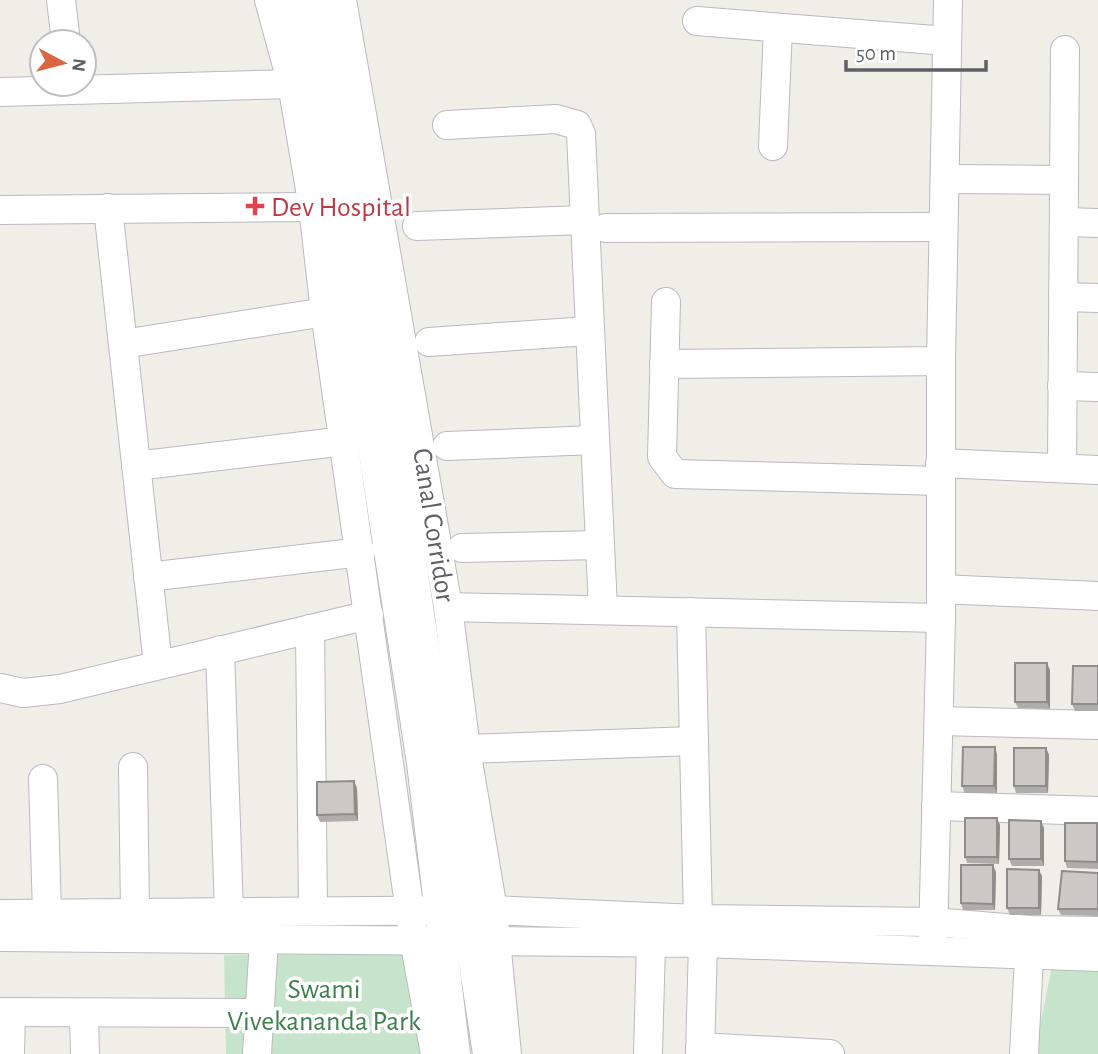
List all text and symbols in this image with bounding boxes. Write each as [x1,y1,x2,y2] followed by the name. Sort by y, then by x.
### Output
[28,28,98,98] north arrow
[846,28,986,72] scale bar
[856,43,896,64] text: 50 m
[68,57,89,73] text: N
[271,194,411,222] place label: Dev Hospital
[245,196,265,216] marker: Dev Hospital
[407,446,459,604] street label: Canal Corridor
[227,976,421,1036] park label: Swami Vivekananda Park

